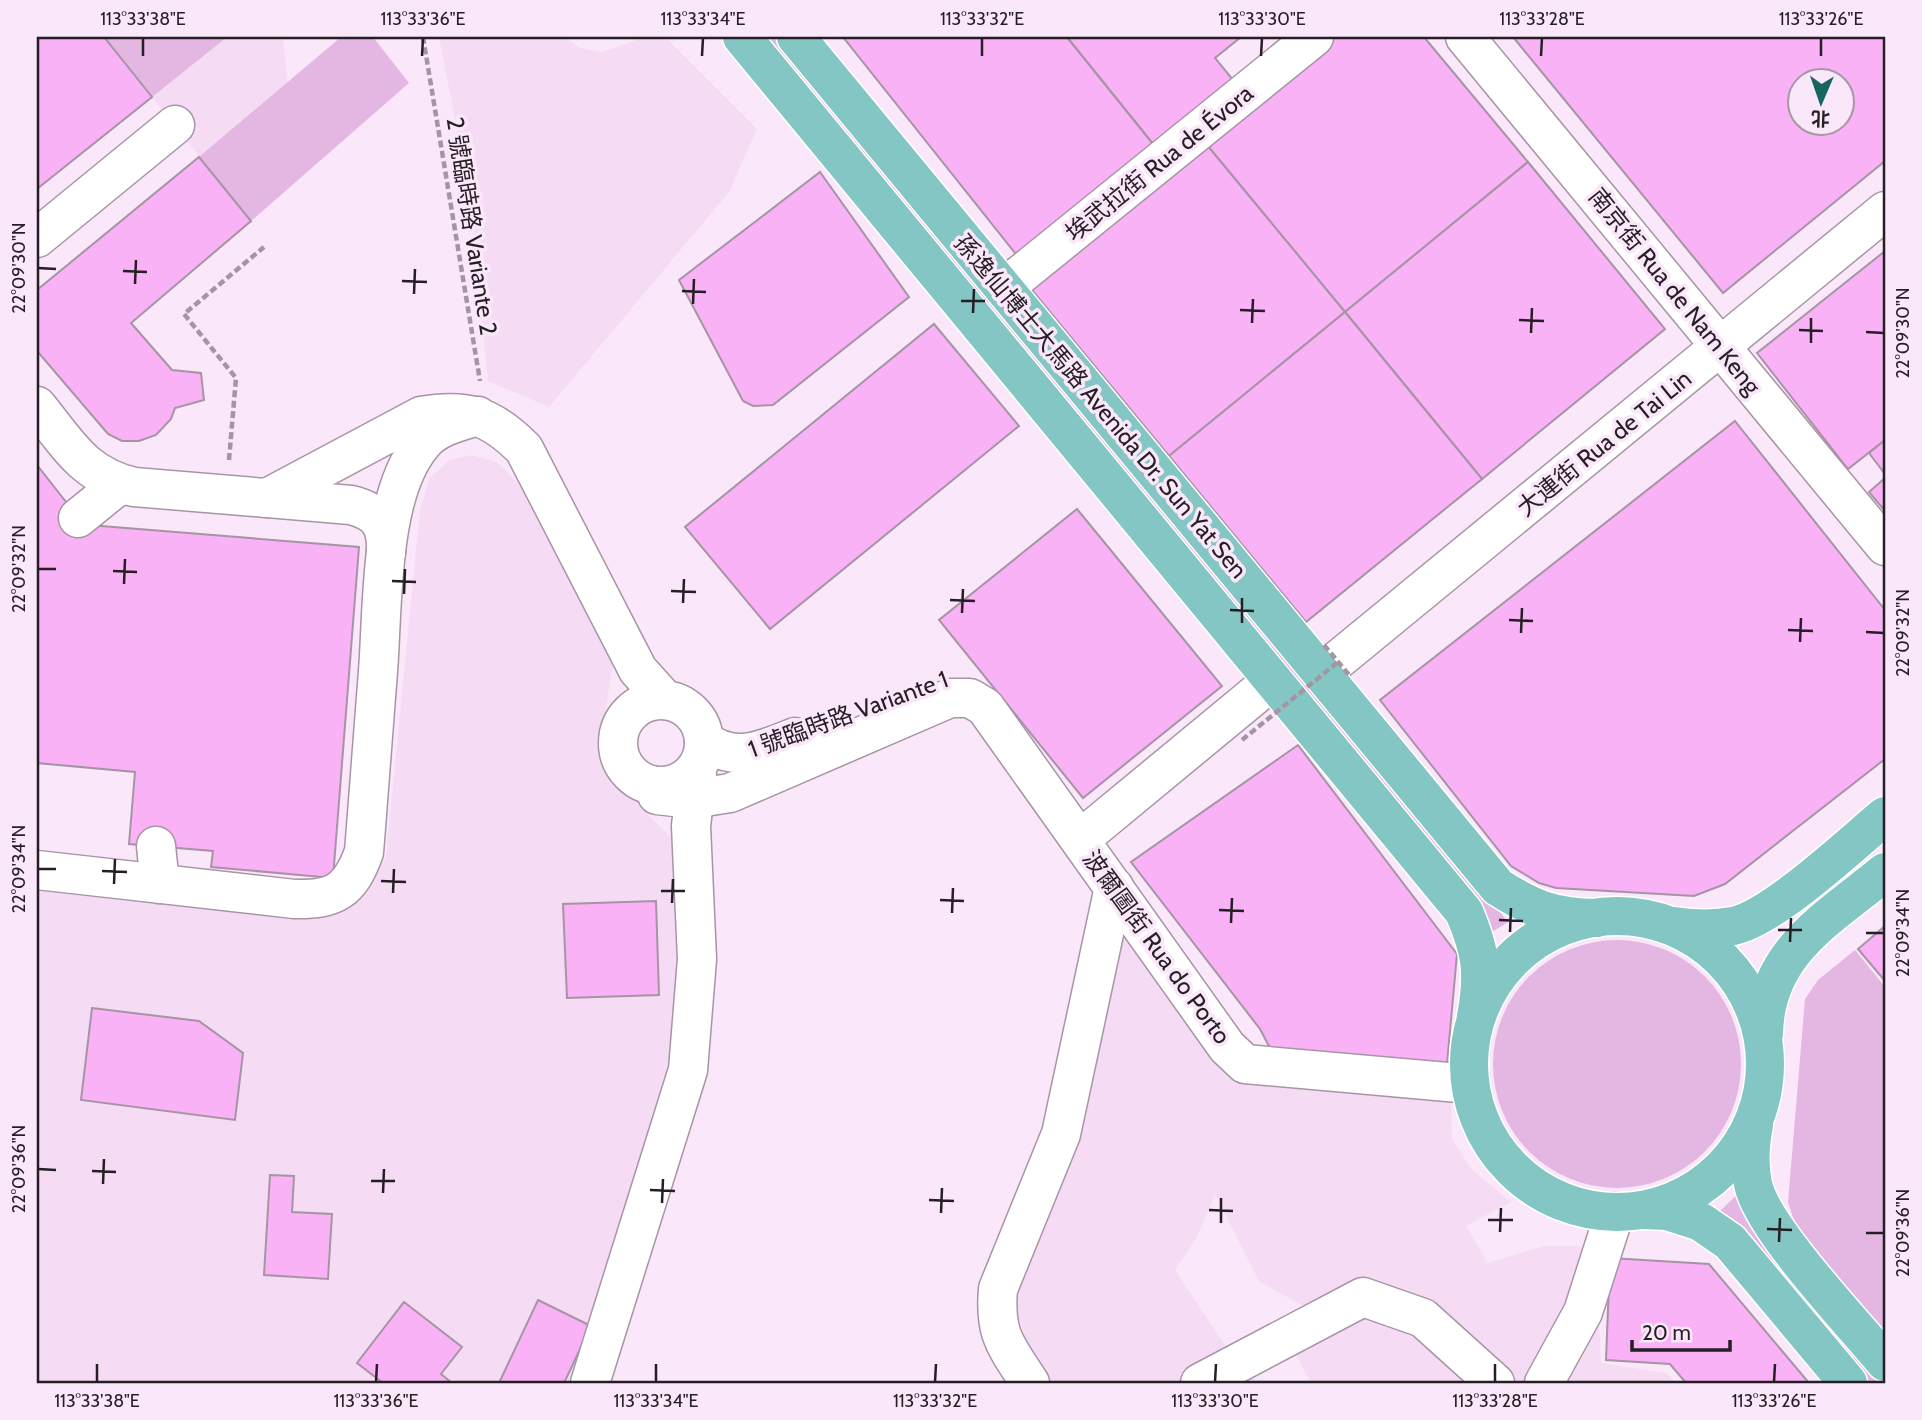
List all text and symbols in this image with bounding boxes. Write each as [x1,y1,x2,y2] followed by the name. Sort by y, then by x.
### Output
[100,8,186,30] text: 113°33'38"E
[380,8,466,30] text: 113°33'36"E
[661,8,746,30] text: 113°33'34"E
[940,8,1024,30] text: 113°33'32"E
[1218,8,1306,30] text: 113°33'30"E
[1499,8,1585,30] text: 113°33'28"E
[1779,8,1863,30] text: 113°33'26"E
[1786,66,1856,136] north arrow
[1059,78,1259,248] street label: 埃武拉街 Rua de Évora
[1811,107,1830,130] text: 北
[440,115,504,337] street label: 2 號臨時路 Variante 2
[1583,182,1768,401] street label: 南京街 Rua de Nam Keng
[8,223,30,313] text: 22°09'30"N
[948,228,1254,584] street label: 孫逸仙博士大馬路 Avenida Dr. Sun Yat Sen
[1892,288,1914,378] text: 22°09'30"N
[1511,364,1697,522] street label: 大連街 Rua de Tai Lin
[8,525,30,613] text: 22°09'32"N
[1892,589,1914,677] text: 22°09'32"N
[744,664,952,764] street label: 1 號臨時路 Variante 1
[8,825,30,913] text: 22°09'34"N
[1077,844,1237,1050] street label: 波爾圖街 Rua do Porto
[1892,889,1914,977] text: 22°09'34"N
[8,1125,30,1213] text: 22°09'36"N
[1892,1189,1914,1277] text: 22°09'36"N
[1632,1308,1730,1352] scale bar
[1642,1320,1691,1345] text: 20 m
[54,1390,140,1412] text: 113°33'38"E
[333,1390,419,1412] text: 113°33'36"E
[614,1390,699,1412] text: 113°33'34"E
[893,1390,977,1412] text: 113°33'32"E
[1171,1390,1259,1412] text: 113°33'30"E
[1452,1390,1538,1412] text: 113°33'28"E
[1732,1390,1816,1412] text: 113°33'26"E

